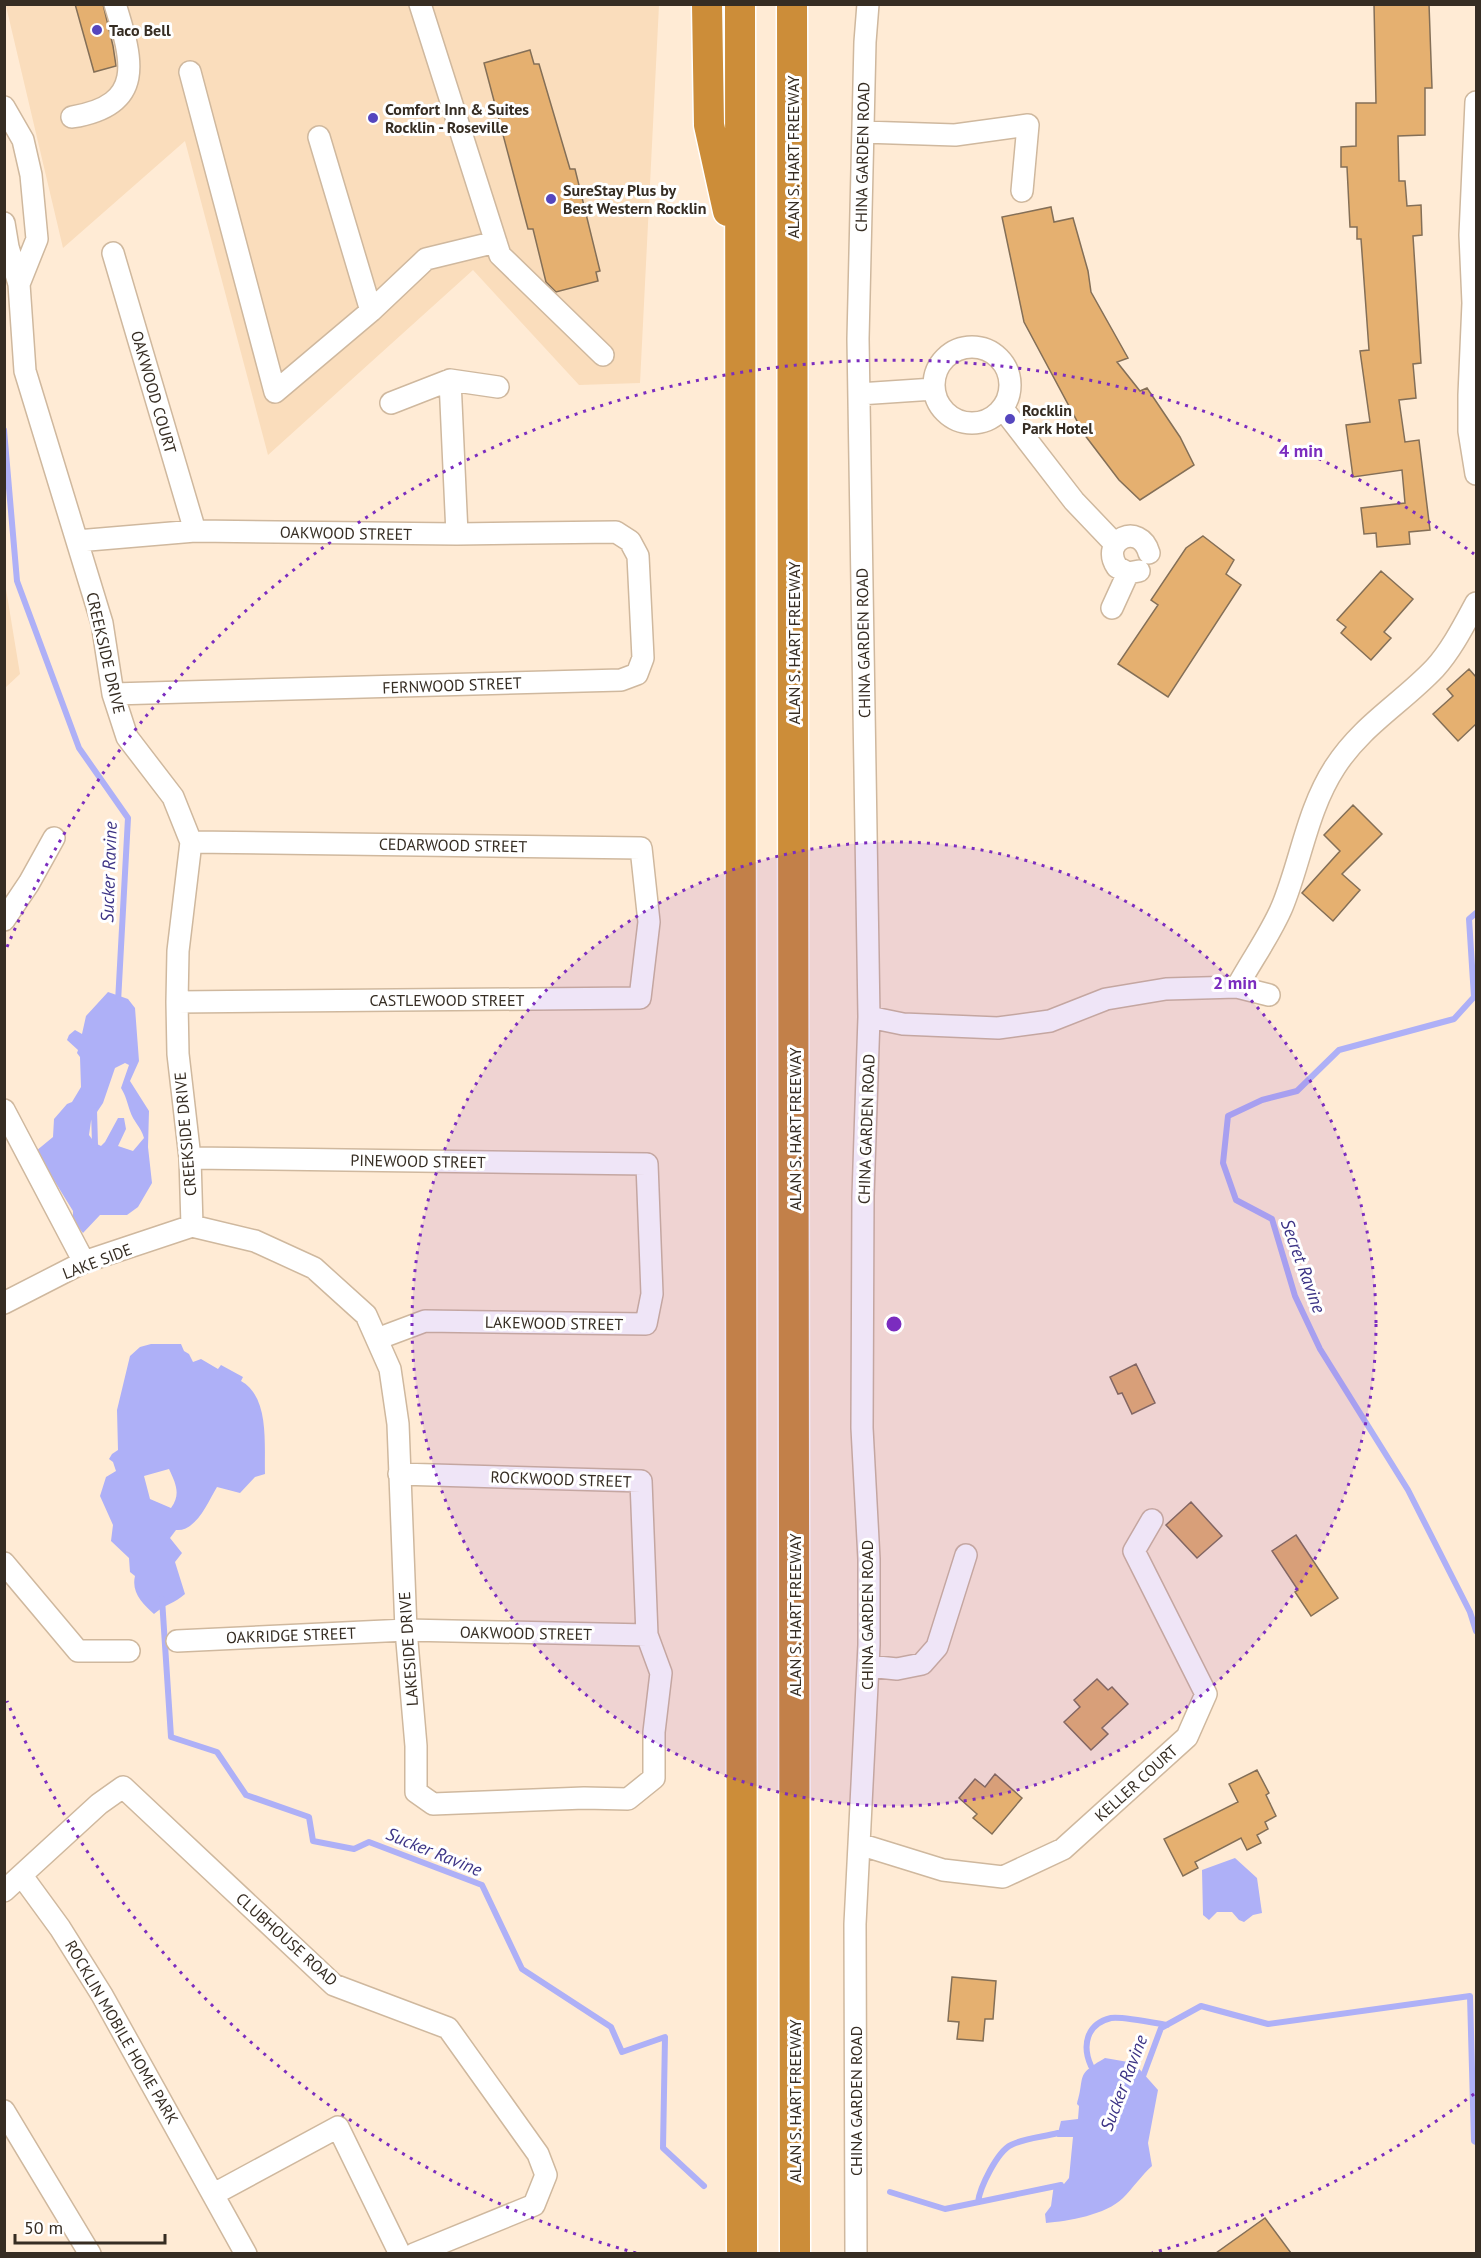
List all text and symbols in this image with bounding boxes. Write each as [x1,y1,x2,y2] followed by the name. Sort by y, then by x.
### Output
[109,20,171,40] place label: Taco Bell
[90,23,104,37] marker: Taco Bell
[783,75,803,239] street label: ALAN S. HART FREEWAY
[851,82,873,232] street label: CHINA GARDEN ROAD
[385,99,529,137] place label: Comfort Inn & Suites Rocklin - Roseville
[366,111,380,125] marker: Comfort Inn & Suites Rocklin - Roseville
[563,180,706,218] place label: SureStay Plus by Best Western Rocklin
[544,192,558,206] marker: SureStay Plus by Best Western Rocklin
[127,328,181,456] street label: OAKWOOD COURT
[1022,400,1093,438] place label: Rocklin Park Hotel
[1003,412,1017,426] marker: Rocklin Park Hotel
[1279,439,1323,462] text: 4 min
[280,522,412,544] street label: OAKWOOD STREET
[784,561,804,725] street label: ALAN S. HART FREEWAY
[852,568,874,718] street label: CHINA GARDEN ROAD
[82,590,130,716] street label: CREEKSIDE DRIVE
[382,673,522,697] street label: FERNWOOD STREET
[95,820,122,923] water label: Sucker Ravine
[379,834,528,856] street label: CEDARWOOD STREET
[1213,971,1257,994] text: 2 min
[370,990,524,1010] street label: CASTLEWOOD STREET
[785,1047,805,1211] street label: ALAN S. HART FREEWAY
[853,1054,879,1204] street label: CHINA GARDEN ROAD
[170,1071,200,1197] street label: CREEKSIDE DRIVE
[350,1150,486,1172] street label: PINEWOOD STREET
[1276,1216,1331,1317] water label: Secret Ravine
[60,1239,134,1283] street label: LAKE SIDE
[485,1312,624,1334] street label: LAKEWOOD STREET
[884,1314,904,1334] centre of rings
[490,1467,632,1491] street label: ROCKWOOD STREET
[785,1533,805,1697] street label: ALAN S. HART FREEWAY
[857,1540,877,1690] street label: CHINA GARDEN ROAD
[394,1591,422,1707] street label: LAKESIDE DRIVE
[460,1622,592,1644] street label: OAKWOOD STREET
[226,1623,356,1647] street label: OAKRIDGE STREET
[1090,1740,1182,1825] street label: KELLER COURT
[383,1822,486,1881] water label: Sucker Ravine
[232,1888,342,1990] street label: CLUBHOUSE ROAD
[61,1936,183,2128] street label: ROCKLIN MOBILE HOME PARK
[785,2019,805,2183] street label: ALAN S. HART FREEWAY
[846,2026,866,2176] street label: CHINA GARDEN ROAD
[1095,2031,1153,2134] water label: Sucker Ravine
[15,2207,165,2245] scale bar
[24,2216,63,2239] text: 50 m

